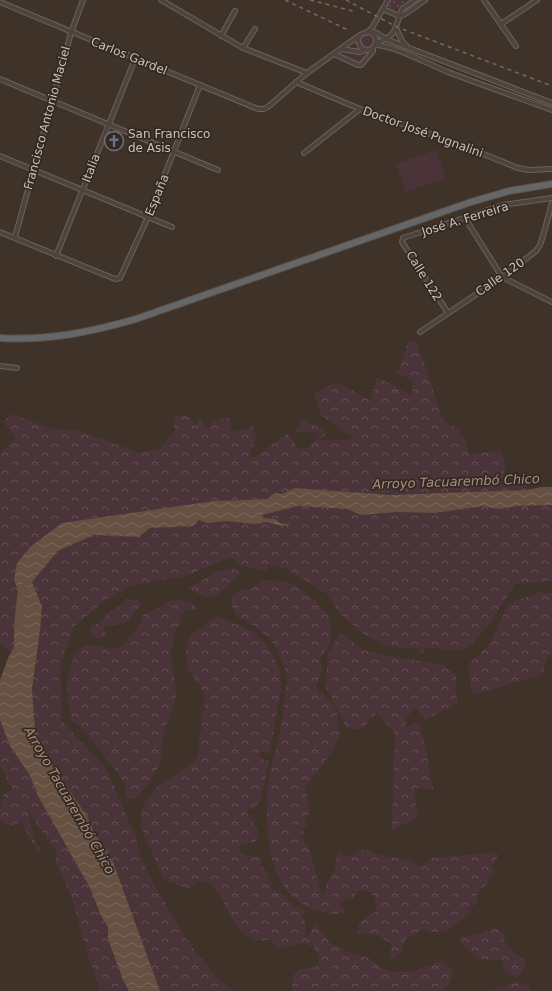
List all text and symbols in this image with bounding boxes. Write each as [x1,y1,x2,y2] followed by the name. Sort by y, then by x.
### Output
[89,34,169,78] street label: Carlos Gardel
[21,45,73,191] street label: Francisco Antonio Maciel
[361,104,485,160] street label: Doctor José Pugnalini
[128,127,210,155] place label: San Francisco de Asis
[103,130,125,152] church icon: San Francisco de Asis
[79,152,103,184] street label: Italia
[142,172,172,218] street label: España
[419,199,510,239] street label: José A. Ferreira
[403,248,445,304] street label: Calle 122
[473,255,527,299] street label: Calle 120
[371,471,540,492] water label: Arroyo Tacuarembó Chico
[21,723,118,877] water label: Arroyo Tacuarembó Chico

